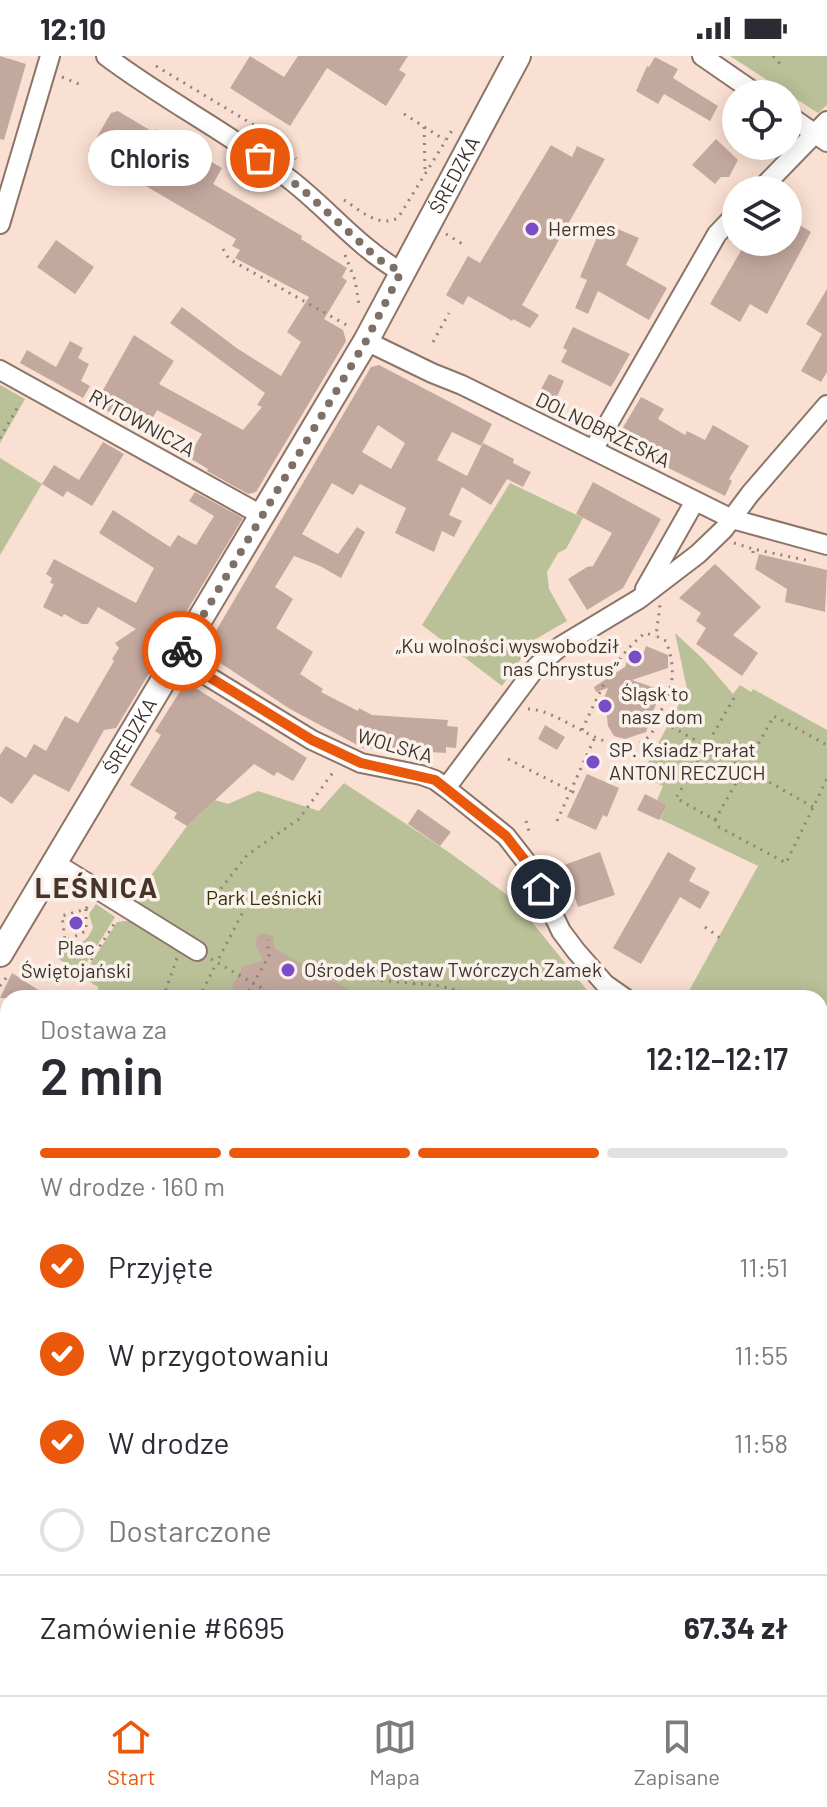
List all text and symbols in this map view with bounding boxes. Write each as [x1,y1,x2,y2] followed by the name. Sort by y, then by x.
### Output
[40,10,106,46] text: 12:10
[722,80,802,256] map controls
[722,80,802,160] button: locate
[226,124,294,192] pin
[88,130,212,186] callout: Chloris
[423,132,484,217] street label: ŚREDZKA
[238,136,282,180] icon: bag
[110,142,190,173] text: Chloris
[722,176,802,256] button: layers
[548,216,616,240] place label: Hermes
[523,220,541,238] marker: Hermes
[85,383,200,461] street label: RYTOWNICZA
[532,386,675,472] street label: DOLNOBRZESKA
[142,611,222,691] courier
[160,629,204,673] icon: bike
[396,633,620,680] place label: „Ku wolności wyswobodził nas Chrystus”
[626,648,644,666] marker: „Ku wolności wyswobodził nas Chrystus”
[621,681,703,728] place label: Śląsk to nasz dom
[97,693,161,778] street label: ŚREDZKA
[596,697,614,715] marker: Śląsk to nasz dom
[355,723,436,767] street label: WOLSKA
[609,737,766,784] place label: SP. Ksiadz Prałat ANTONI RECZUCH
[584,753,602,771] marker: SP. Ksiadz Prałat ANTONI RECZUCH
[507,855,575,923] pin
[519,867,563,911] icon: home
[35,870,159,904] district label: LEŚNICA
[206,885,322,909] park label: Park Leśnicki
[67,914,85,932] marker: Plac Świętojański
[21,935,131,982] place label: Plac Świętojański
[304,957,602,981] place label: Ośrodek Postaw Twórczych Zamek
[279,961,297,979] marker: Ośrodek Postaw Twórczych Zamek
[40,1013,167,1044] text: Dostawa za
[646,1040,788,1076] text: 12:12–12:17
[40,1043,164,1105] text: 2 min
[40,1170,225,1201] text: W drodze · 160 m
[40,1244,84,1288] icon: check
[108,1248,214,1284] text: Przyjęte
[739,1251,788,1282] text: 11:51
[40,1332,84,1376] icon: check
[108,1336,329,1372] text: W przygotowaniu
[734,1339,788,1370] text: 11:55
[40,1420,84,1464] icon: check
[108,1424,230,1460] text: W drodze
[734,1427,788,1458] text: 11:58
[108,1512,272,1548] text: Dostarczone
[40,1609,285,1645] text: Zamówienie #6695
[684,1609,788,1645] text: 67.34 zł
[107,1715,155,1789] tab: Start
[369,1715,420,1789] tab: Mapa
[634,1715,720,1789] tab: Zapisane

